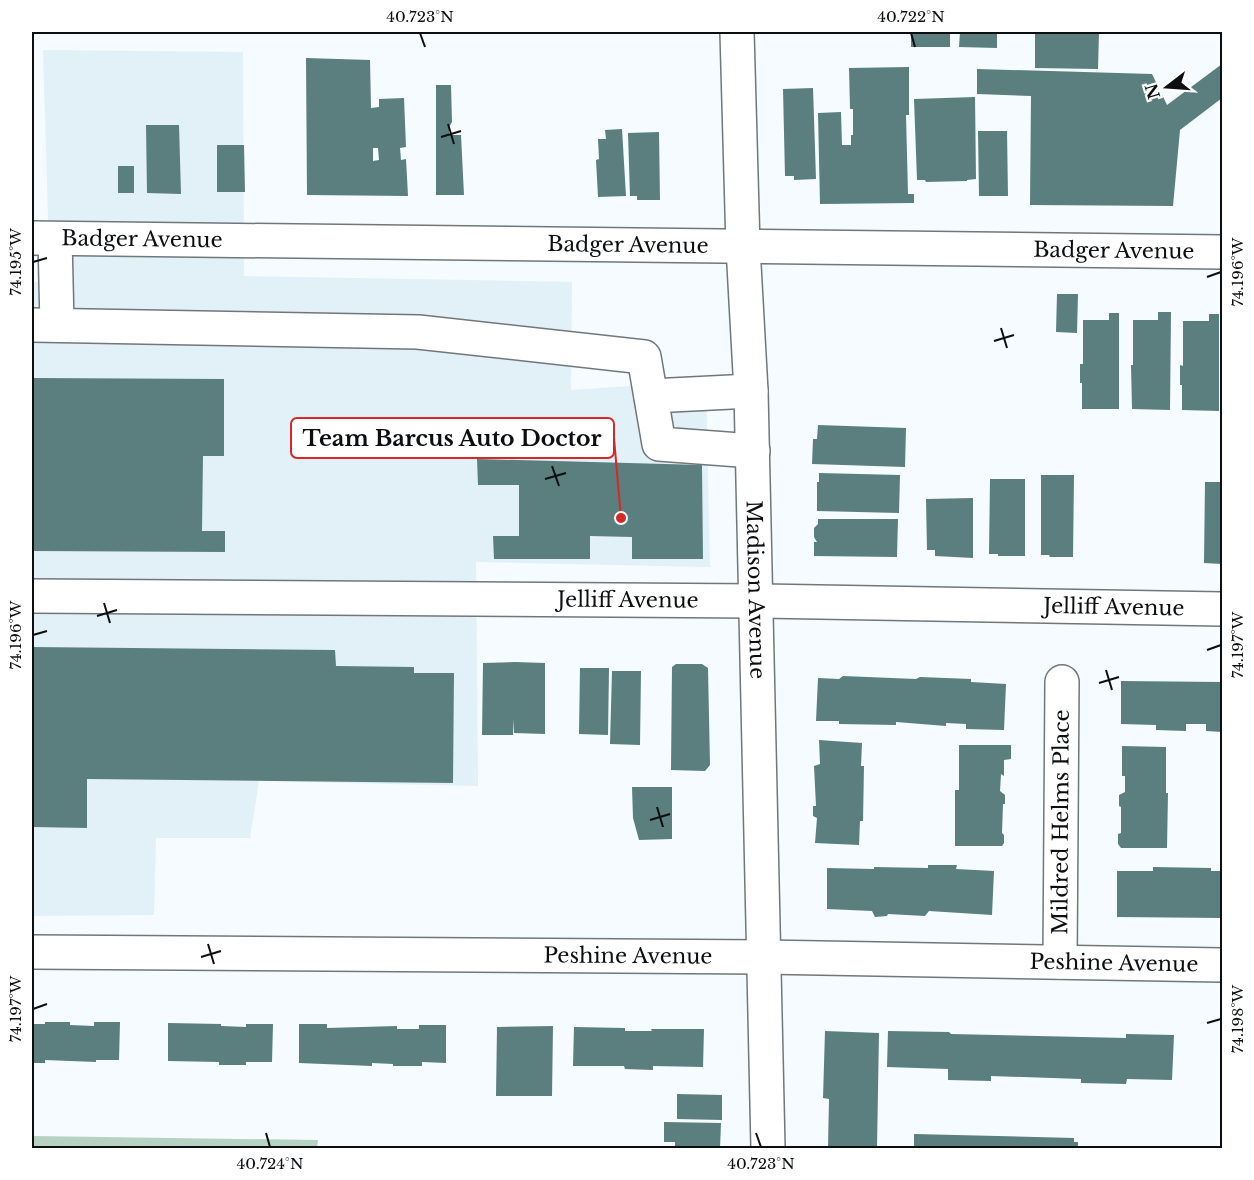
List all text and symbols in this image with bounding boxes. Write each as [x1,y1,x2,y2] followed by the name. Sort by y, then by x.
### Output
[386,7,454,26] text: 40.723°N
[877,7,945,26] text: 40.722°N
[1137,57,1197,117] north arrow
[1141,81,1164,102] text: N
[61,225,223,253] street label: Badger Avenue
[6,228,25,296] text: 74.195°W
[547,231,709,259] street label: Badger Avenue
[1033,237,1195,265] street label: Badger Avenue
[1228,237,1247,306] text: 74.196°W
[291,418,614,458] callout: Team Barcus Auto Doctor
[303,425,602,452] text: Team Barcus Auto Doctor
[740,500,770,679] street label: Madison Avenue
[554,587,699,614] street label: Jelliff Avenue
[1040,593,1185,621] street label: Jelliff Avenue
[6,600,25,669] text: 74.196°W
[1228,611,1247,678] text: 74.197°W
[1047,709,1075,935] street label: Mildred Helms Place
[544,942,712,970] street label: Peshine Avenue
[1029,949,1199,978] street label: Peshine Avenue
[6,975,25,1042] text: 74.197°W
[1228,985,1247,1053] text: 74.198°W
[237,1154,304,1173] text: 40.724°N
[727,1154,795,1173] text: 40.723°N

